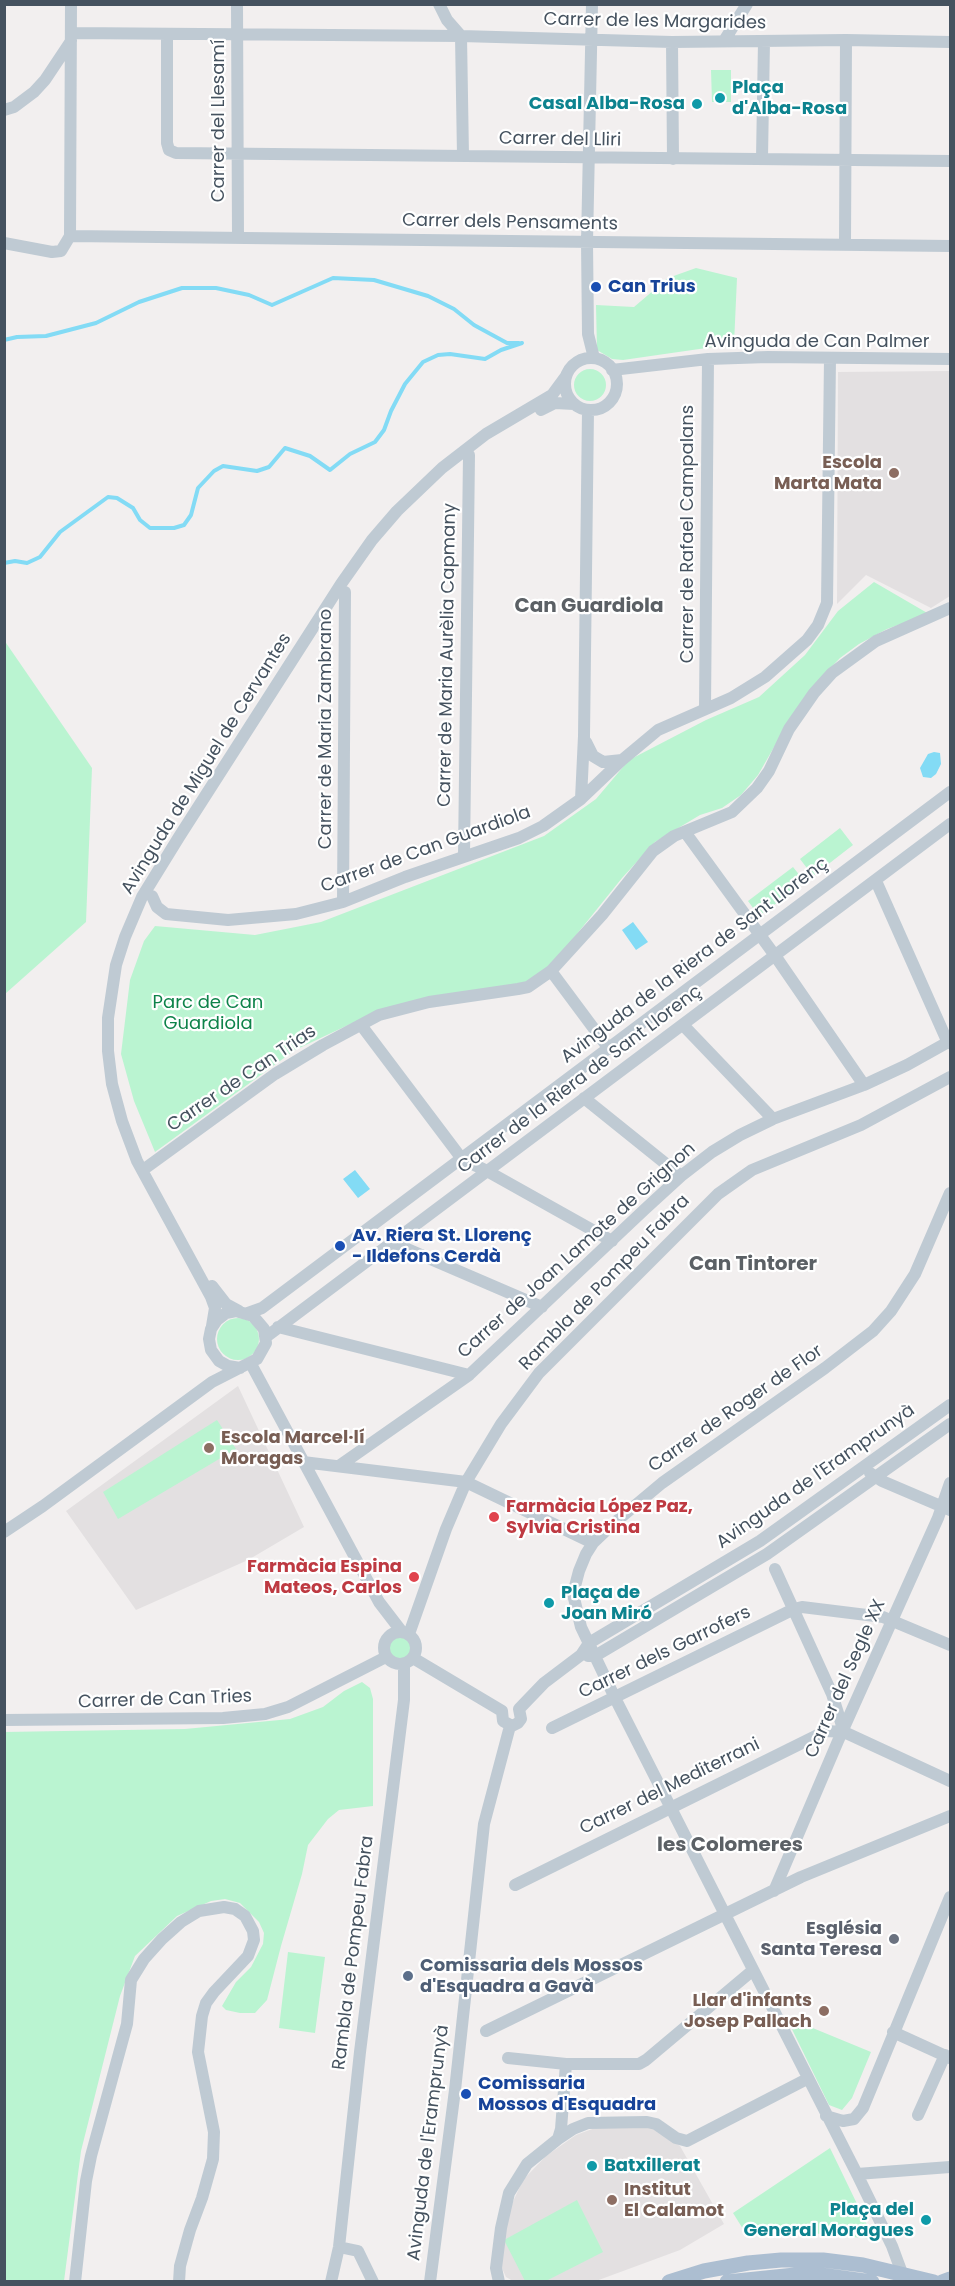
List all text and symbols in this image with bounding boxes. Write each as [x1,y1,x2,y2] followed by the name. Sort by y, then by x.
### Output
[543,9,767,35] street label: Carrer de les Margarides
[208,40,230,202] street label: Carrer del Llesamí
[732,77,847,119] place label: Plaça d'Alba-Rosa
[713,91,727,105] marker: Plaça d'Alba-Rosa
[529,93,685,115] place label: Casal Alba-Rosa
[690,97,704,111] marker: Casal Alba-Rosa
[499,128,621,152] street label: Carrer del Lliri
[402,210,618,236] street label: Carrer dels Pensaments
[608,276,696,298] place label: Can Trius
[589,280,603,294] marker: Can Trius
[705,331,929,353] street label: Avinguda de Can Palmer
[677,405,699,663] street label: Carrer de Rafael Campalans
[774,452,882,494] place label: Escola Marta Mata
[887,466,901,480] marker: Escola Marta Mata
[435,503,461,807] street label: Carrer de Maria Aurèlia Capmany
[514,595,664,619] district label: Can Guardiola
[315,609,337,849] street label: Carrer de Maria Zambrano
[117,629,297,899] street label: Avinguda de Miguel de Cervantes
[318,802,534,898] street label: Carrer de Can Guardiola
[557,854,833,1068] street label: Avinguda de la Riera de Sant Llorenç
[454,981,706,1179] street label: Carrer de la Riera de Sant Llorenç
[153,992,263,1034] park label: Parc de Can Guardiola
[163,1021,321,1137] street label: Carrer de Can Trias
[454,1138,700,1364] street label: Carrer de Joan Lamote de Grignon
[515,1191,695,1375] street label: Rambla de Pompeu Fabra
[352,1225,532,1268] place label: Av. Riera St. Llorenç - Ildefons Cerdà
[333,1239,347,1253] marker: Av. Riera St. Llorenç - Ildefons Cerdà
[689,1253,817,1277] district label: Can Tintorer
[645,1341,827,1477] street label: Carrer de Roger de Flor
[713,1400,919,1554] street label: Avinguda de l'Eramprunyà
[221,1427,365,1470] place label: Escola Marcel·lí Moragas
[202,1441,216,1455] marker: Escola Marcel·lí Moragas
[506,1496,693,1538] place label: Farmàcia López Paz, Sylvia Cristina
[487,1510,501,1524] marker: Farmàcia López Paz, Sylvia Cristina
[247,1556,402,1598] place label: Farmàcia Espina Mateos, Carlos
[407,1570,421,1584] marker: Farmàcia Espina Mateos, Carlos
[561,1582,652,1624] place label: Plaça de Joan Miró
[542,1596,556,1610] marker: Plaça de Joan Miró
[801,1596,891,1762] street label: Carrer del Segle XX
[576,1602,754,1704] street label: Carrer dels Garrofers
[78,1686,252,1714] street label: Carrer de Can Tries
[577,1734,763,1840] street label: Carrer del Mediterrani
[657,1834,803,1858] district label: les Colomeres
[329,1835,379,2071] street label: Rambla de Pompeu Fabra
[760,1918,882,1960] place label: Església Santa Teresa
[887,1932,901,1946] marker: Església Santa Teresa
[420,1955,643,1998] place label: Comissaria dels Mossos d'Esquadra a Gavà
[401,1969,415,1983] marker: Comissaria dels Mossos d'Esquadra a Gavà
[684,1990,812,2032] place label: Llar d'infants Josep Pallach
[817,2004,831,2018] marker: Llar d'infants Josep Pallach
[404,2024,454,2262] street label: Avinguda de l'Eramprunyà
[478,2073,656,2116] place label: Comissaria Mossos d'Esquadra
[459,2087,473,2101] marker: Comissaria Mossos d'Esquadra
[604,2155,700,2177] place label: Batxillerat
[585,2159,599,2173] marker: Batxillerat
[624,2179,724,2222] place label: Institut El Calamot
[605,2193,619,2207] marker: Institut El Calamot
[744,2199,914,2242] place label: Plaça del General Moragues
[919,2213,933,2227] marker: Plaça del General Moragues

